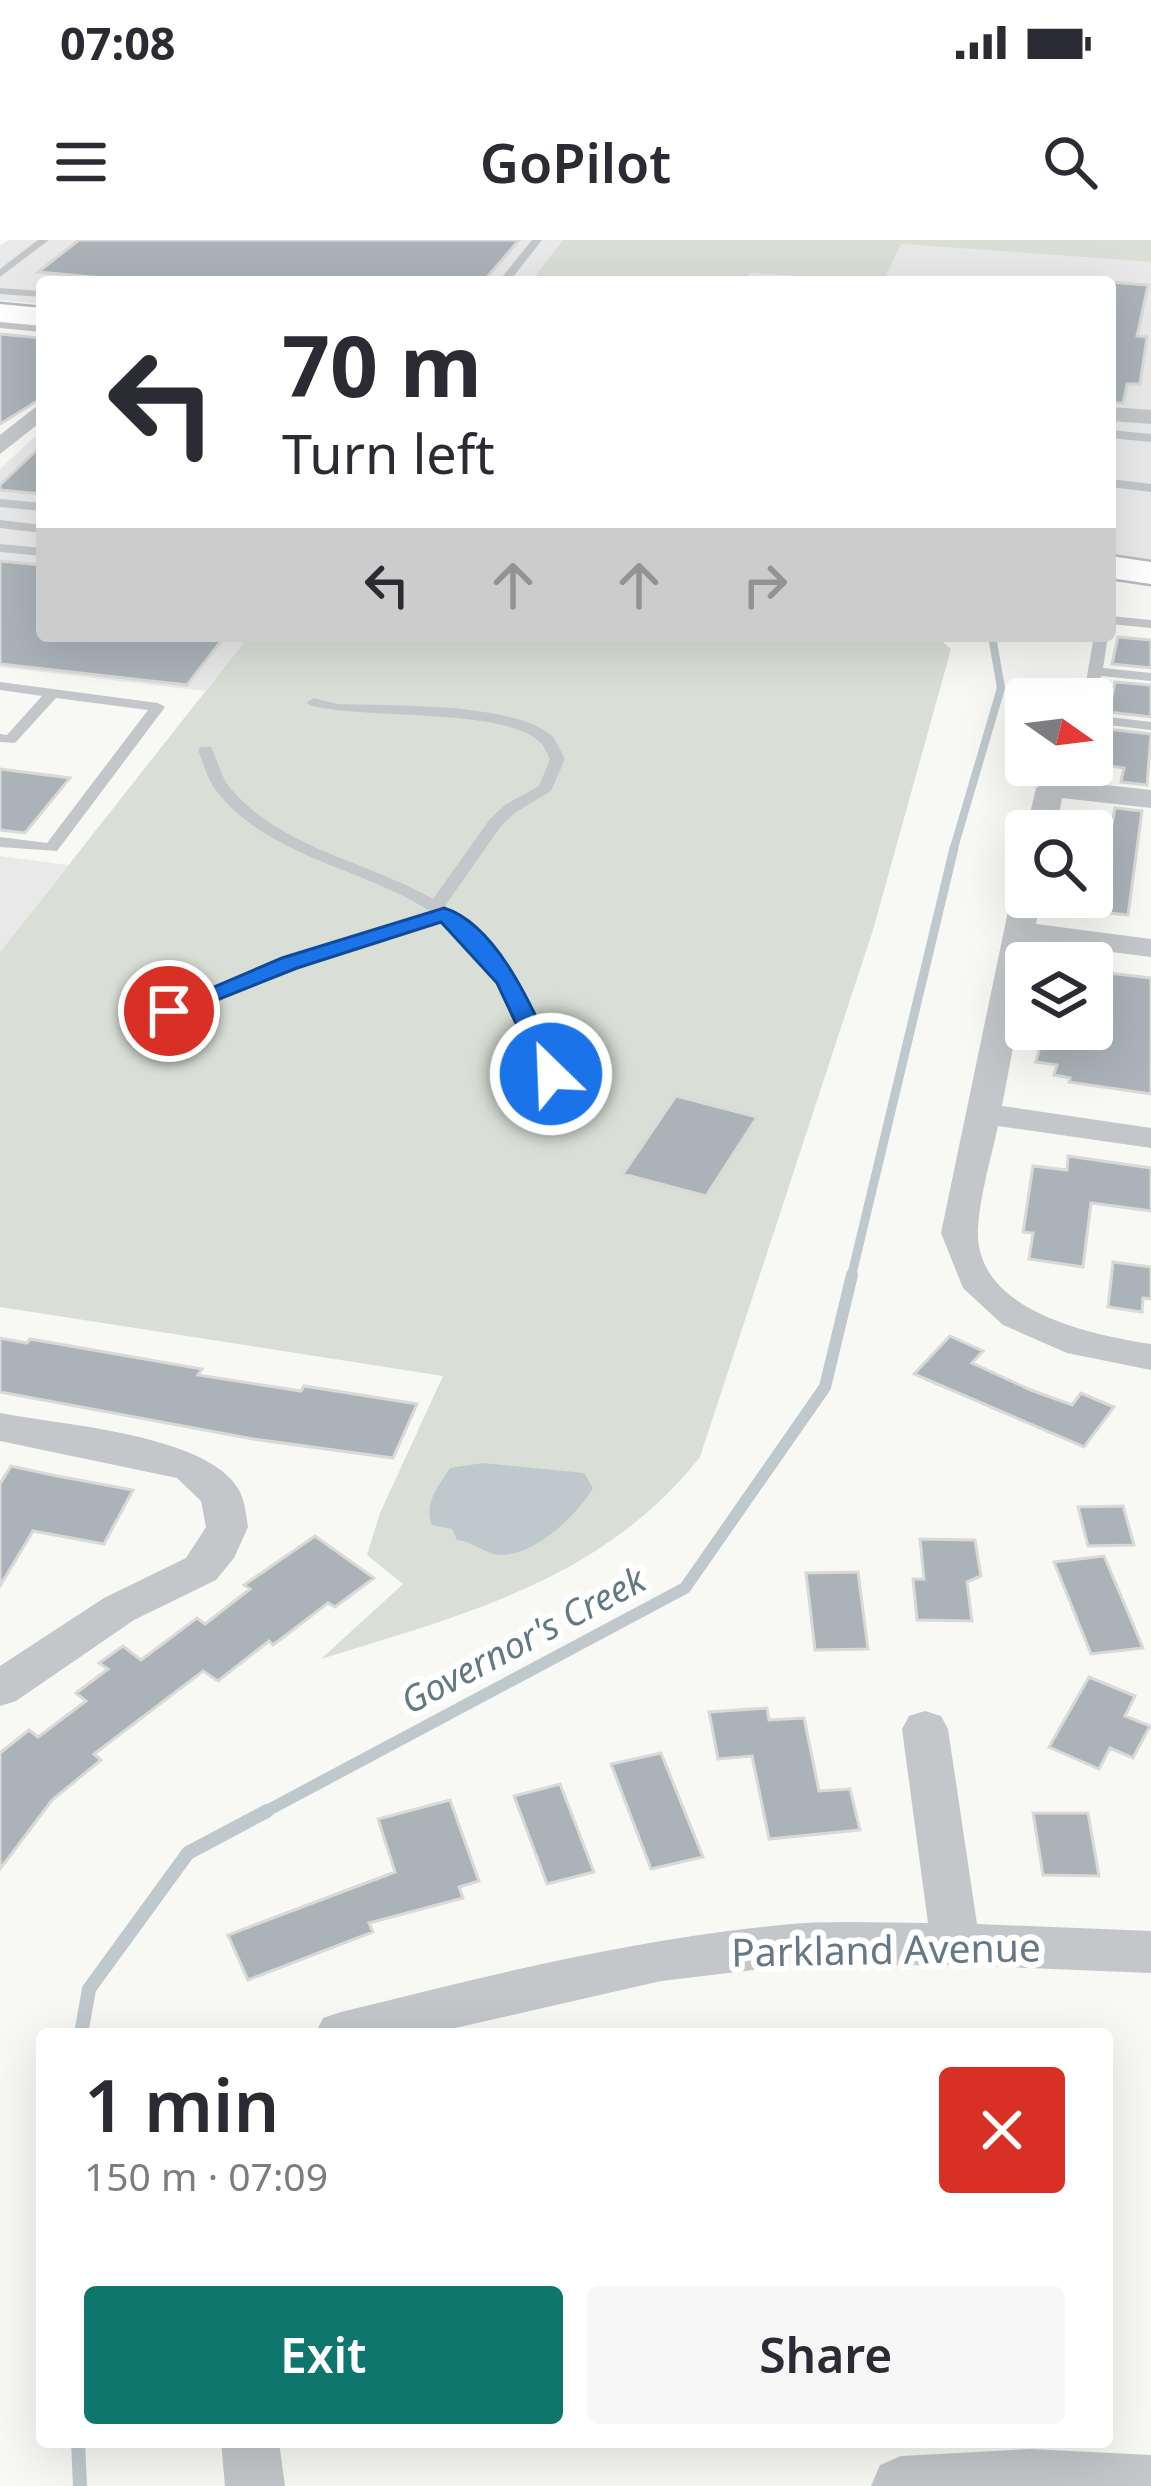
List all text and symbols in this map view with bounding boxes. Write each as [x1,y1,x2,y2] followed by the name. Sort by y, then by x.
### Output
[60,12,176,73] text: 07:08
[480,125,671,199] text: GoPilot
[48,129,114,195] icon: menu
[1037,129,1103,195] icon: search
[282,307,482,422] text: 70 m
[84,324,240,480] icon: left
[282,416,495,490] text: Turn left
[354,552,420,618] icon: left
[480,552,546,618] icon: ahead
[606,552,672,618] icon: ahead
[732,552,798,618] icon: right
[1005,678,1113,786] north arrow
[1005,678,1113,1050] map controls
[1005,810,1113,918] button: search
[1005,942,1113,1050] button: layers
[118,960,220,1062] pin
[136,978,202,1044] icon: arrive
[488,1011,614,1137] position arrow
[392,1554,655,1725] water label: Governor's Creek
[731,1919,1041,1978] street label: Parkland Avenue
[84,2055,279,2153] text: 1 min
[939,2067,1065,2193] button: close
[84,2149,328,2202] text: 150 m · 07:09
[84,2286,563,2424] button: Exit
[587,2286,1065,2424] button: Share

